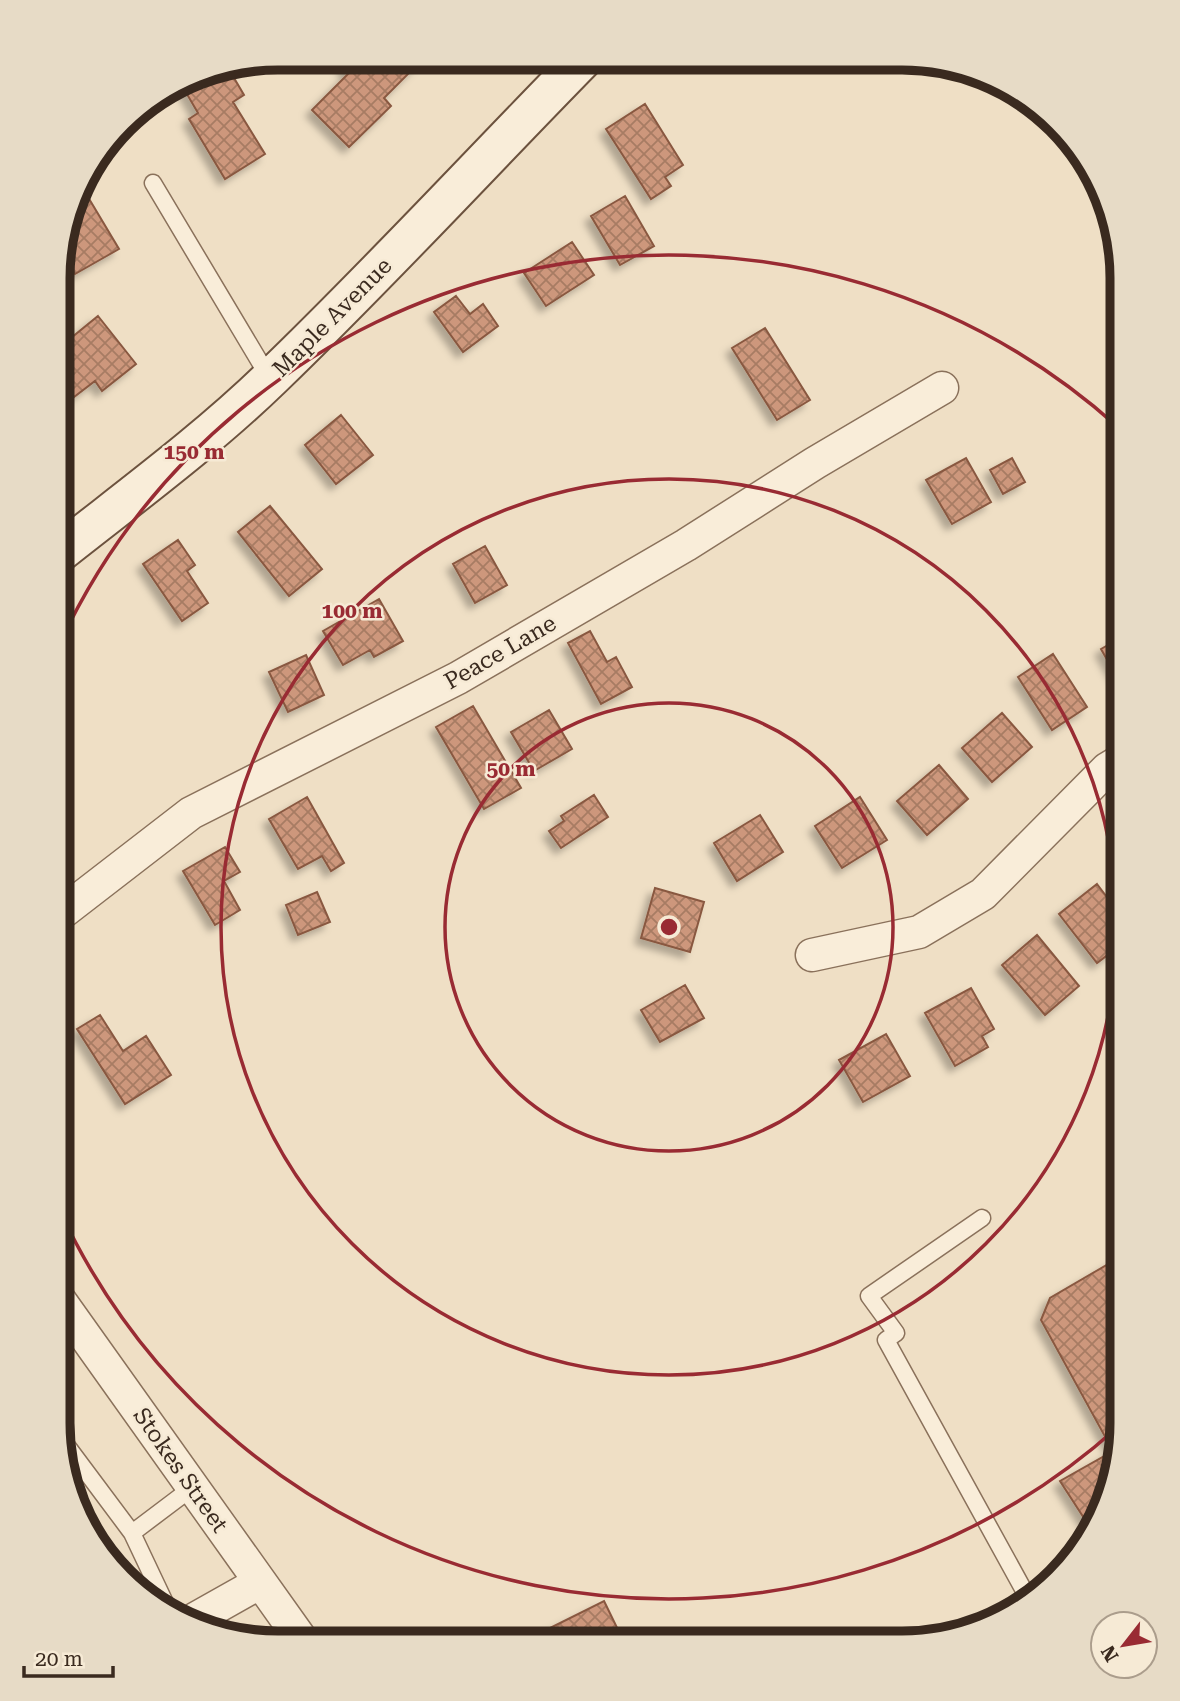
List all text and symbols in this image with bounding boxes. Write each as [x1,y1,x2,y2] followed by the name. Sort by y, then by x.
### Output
[267,252,397,382] street label: Maple Avenue
[164,440,224,464] text: 150 m
[322,599,382,623] text: 100 m
[439,610,561,695] street label: Peace Lane
[486,757,536,781] text: 50 m
[657,915,681,939] centre of rings
[128,1403,234,1538] street label: Stokes Street
[1089,1610,1159,1680] north arrow
[24,1634,114,1678] scale bar
[1096,1641,1123,1666] text: N
[35,1647,83,1671] text: 20 m

